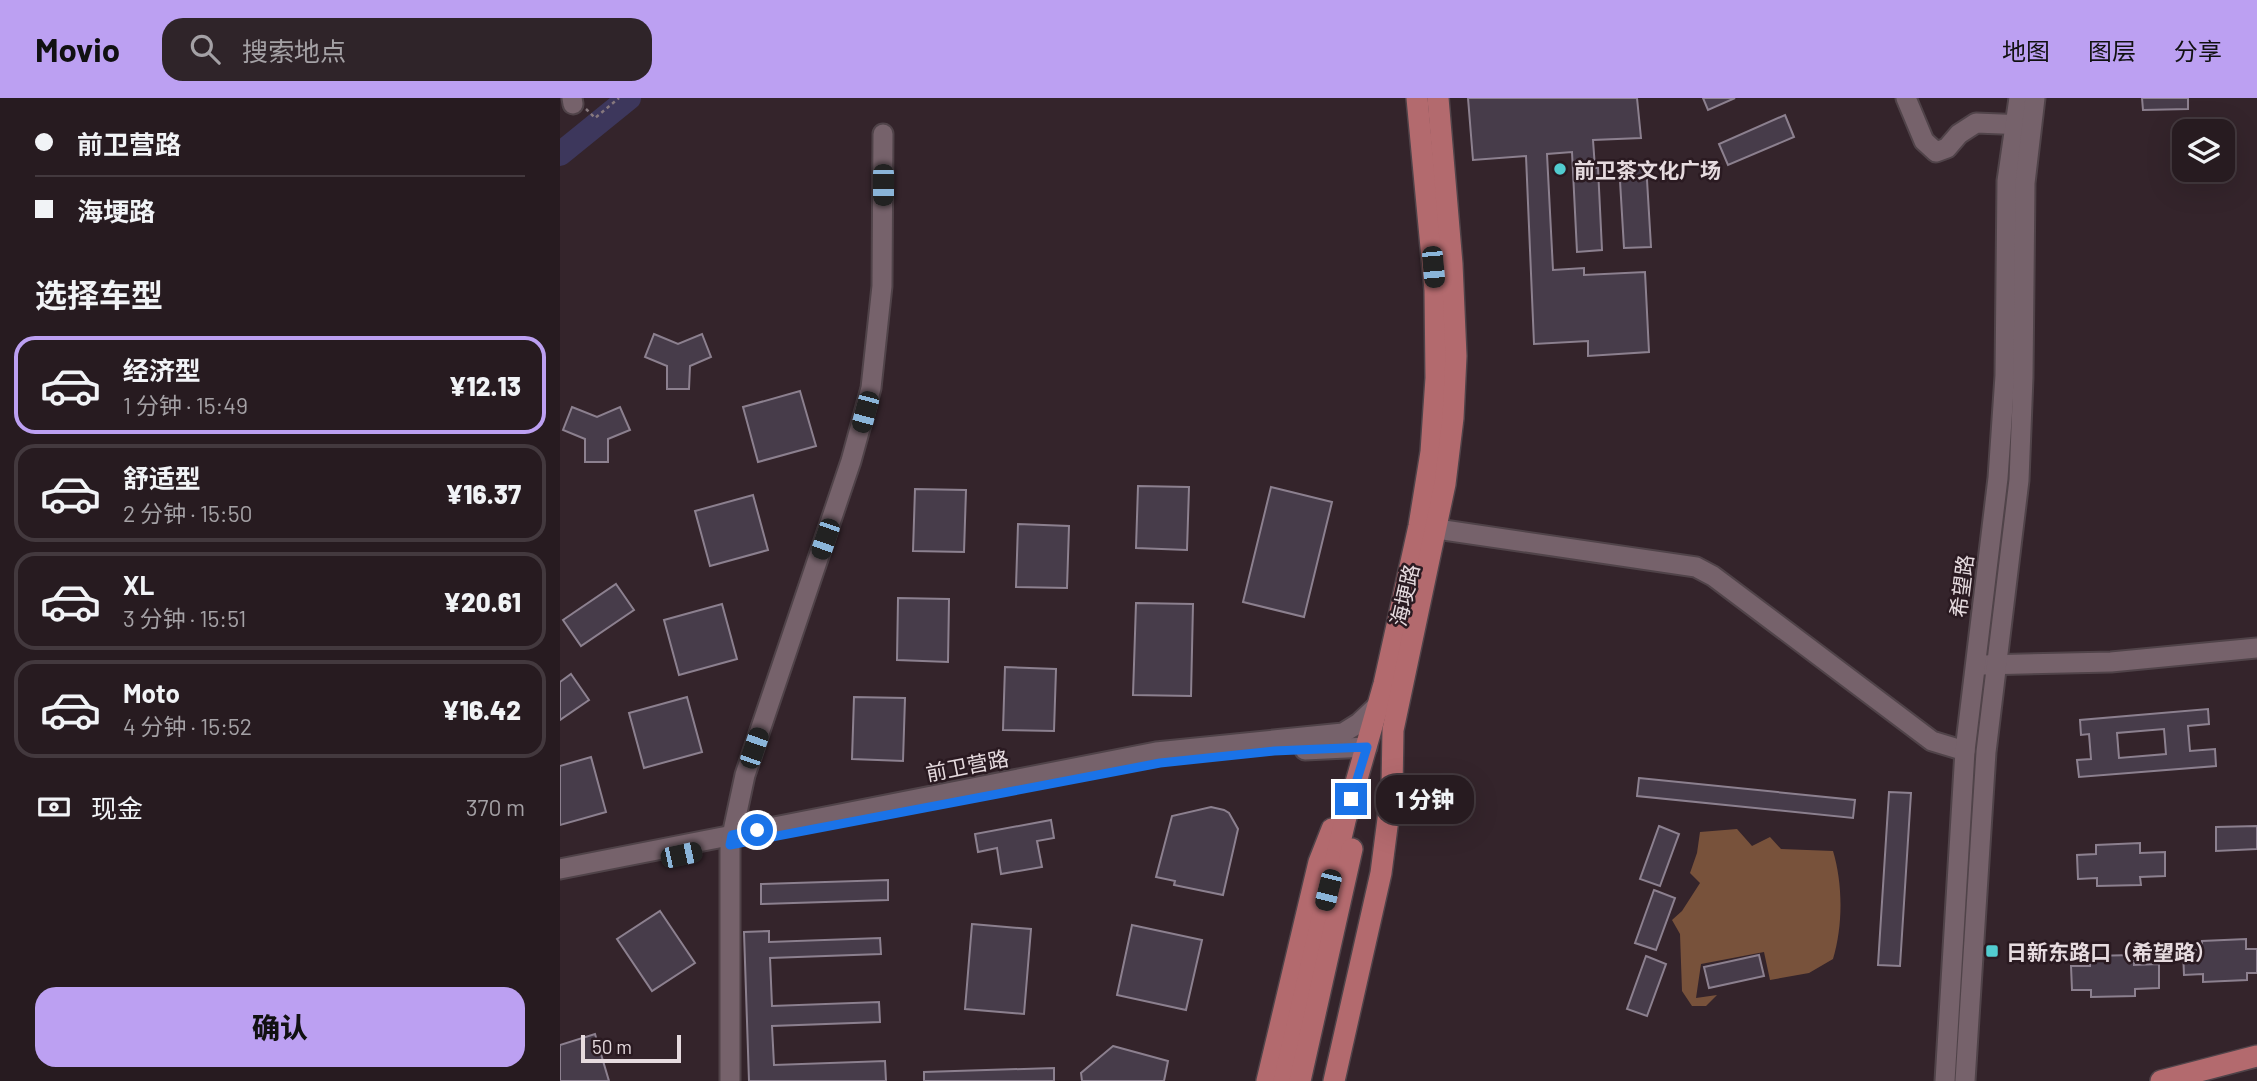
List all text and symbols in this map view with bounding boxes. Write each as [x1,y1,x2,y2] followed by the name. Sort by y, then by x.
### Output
[162,18,652,81] search box
[35,29,120,69] text: Movio
[186,30,224,68] icon: search
[242,35,346,66] text: 搜索地点
[2002,36,2050,65] text: 地图
[2088,36,2136,65] text: 图层
[2174,36,2222,65] text: 分享
[2172,119,2235,182] map controls
[2172,119,2235,182] button: layers
[77,128,181,159] text: 前卫营路
[1574,157,1721,182] place label: 前卫茶文化广场
[1552,161,1568,177] marker: 前卫茶文化广场
[873,164,894,206] car
[77,195,155,226] text: 海埂路
[1421,245,1446,289] car
[35,275,163,313] text: 选择车型
[39,354,102,417] icon: car
[123,354,201,385] text: 经济型
[449,370,521,401] text: ¥12.13
[850,389,881,435] car
[123,391,248,419] text: 1 分钟 · 15:49
[39,462,102,525] icon: car
[123,462,201,493] text: 舒适型
[445,478,521,509] text: ¥16.37
[123,499,252,527] text: 2 分钟 · 15:50
[809,516,842,562] car
[1945,553,1977,619] street label: 希望路
[1385,561,1423,629] street label: 海埂路
[123,569,154,600] text: XL
[39,570,102,633] icon: car
[443,586,521,617] text: ¥20.61
[123,604,246,632] text: 3 分钟 · 15:51
[123,677,180,708] text: Moto
[39,678,102,741] icon: car
[442,694,521,725] text: ¥16.42
[123,712,252,740] text: 4 分钟 · 15:52
[738,725,771,771] car
[923,745,1011,785] street label: 前卫营路
[1376,774,1474,824] callout: 1 分钟
[1335,783,1367,815] route end
[1396,785,1454,813] text: 1 分钟
[35,788,73,826] icon: cash
[91,792,143,823] text: 现金
[466,793,525,821] text: 370 m
[741,814,773,846] route start
[659,840,704,870] car
[1313,867,1344,913] car
[2006,939,2216,964] place label: 日新东路口（希望路）
[1984,943,2000,959] marker: 日新东路口（希望路）
[35,987,525,1067] button: 确认
[581,1032,681,1064] scale bar
[592,1035,632,1058] text: 50 m

